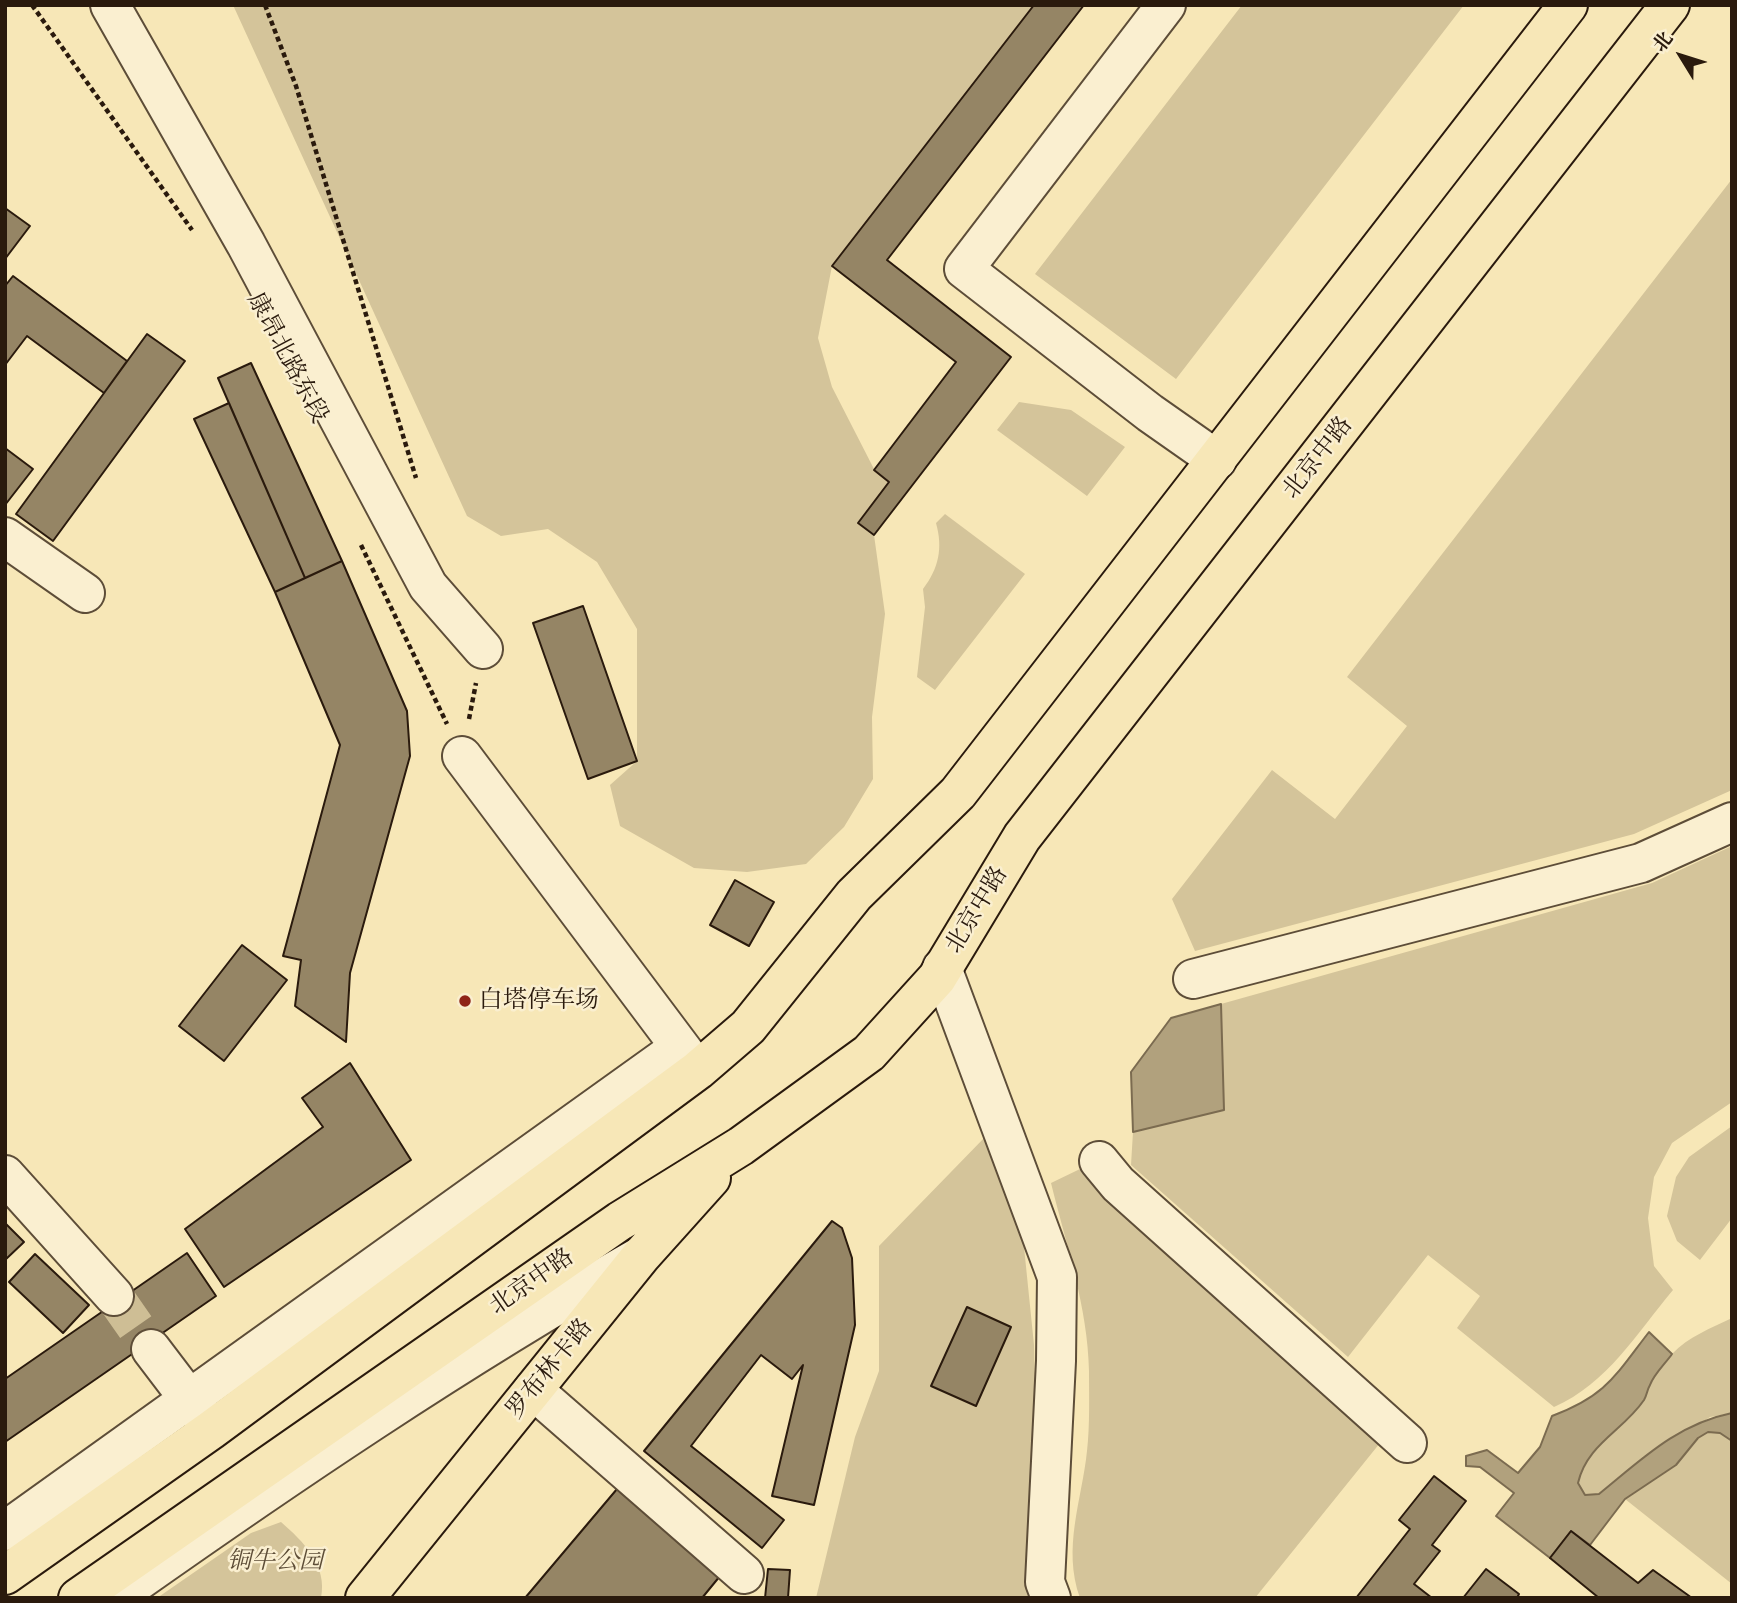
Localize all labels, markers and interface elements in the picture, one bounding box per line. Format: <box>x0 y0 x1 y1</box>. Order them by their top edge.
north arrow <box>1646 21 1716 91</box>
text: 北 <box>1651 29 1677 56</box>
street label: 康昂北路东段 <box>240 288 334 428</box>
street label: 北京中路 <box>1277 411 1359 505</box>
street label: 北京中路 <box>940 861 1014 959</box>
place label: 白塔停车场 <box>479 987 599 1015</box>
marker: 白塔停车场 <box>457 993 473 1009</box>
street label: 北京中路 <box>484 1243 580 1321</box>
street label: 罗布林卡路 <box>501 1313 599 1425</box>
park label: 铜牛公园 <box>227 1548 323 1576</box>

